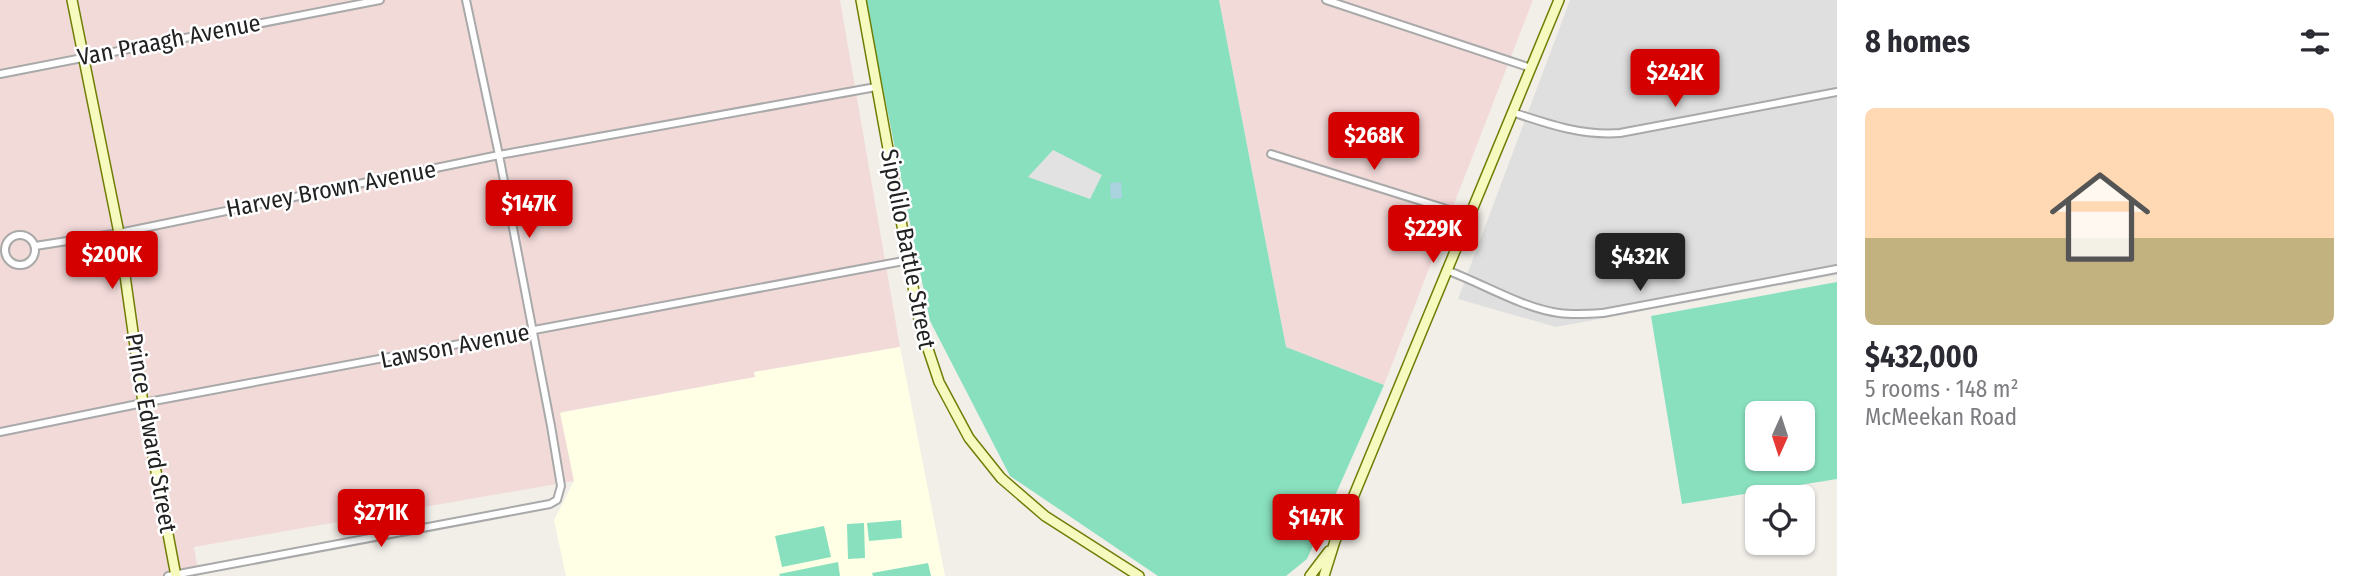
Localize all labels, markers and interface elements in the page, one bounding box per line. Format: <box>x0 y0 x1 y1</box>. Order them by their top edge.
street label: Van Praagh Avenue <box>75 9 263 71</box>
icon: filters <box>2296 23 2334 61</box>
text: 8 homes <box>1865 24 1970 60</box>
pin: $242K <box>1626 50 1724 109</box>
text: $242K <box>1647 58 1704 86</box>
pin: $268K <box>1325 113 1423 172</box>
text: $268K <box>1344 121 1404 149</box>
street label: Sipolilo Battle Street <box>875 147 941 352</box>
icon: home <box>2037 154 2163 280</box>
street label: Harvey Brown Avenue <box>224 155 438 223</box>
pin: $147K <box>480 180 578 240</box>
text: $147K <box>502 189 556 217</box>
pin: $229K <box>1384 205 1482 265</box>
text: $229K <box>1404 214 1462 242</box>
pin: $200K <box>63 232 161 291</box>
pin: $432K <box>1591 233 1689 293</box>
text: $200K <box>82 240 142 268</box>
text: $432K <box>1611 242 1669 270</box>
street label: Lawson Avenue <box>378 318 532 374</box>
street label: Prince Edward Street <box>120 331 182 535</box>
text: $432,000 <box>1865 339 1978 375</box>
text: 5 rooms · 148 m² <box>1865 375 2019 403</box>
north arrow <box>1745 401 1815 471</box>
map controls <box>1745 401 1815 555</box>
text: McMeekan Road <box>1865 403 2017 431</box>
button: locate <box>1745 485 1815 555</box>
pin: $271K <box>332 490 430 549</box>
pin: $147K <box>1267 494 1365 554</box>
text: $271K <box>354 498 408 526</box>
text: $147K <box>1289 503 1343 531</box>

